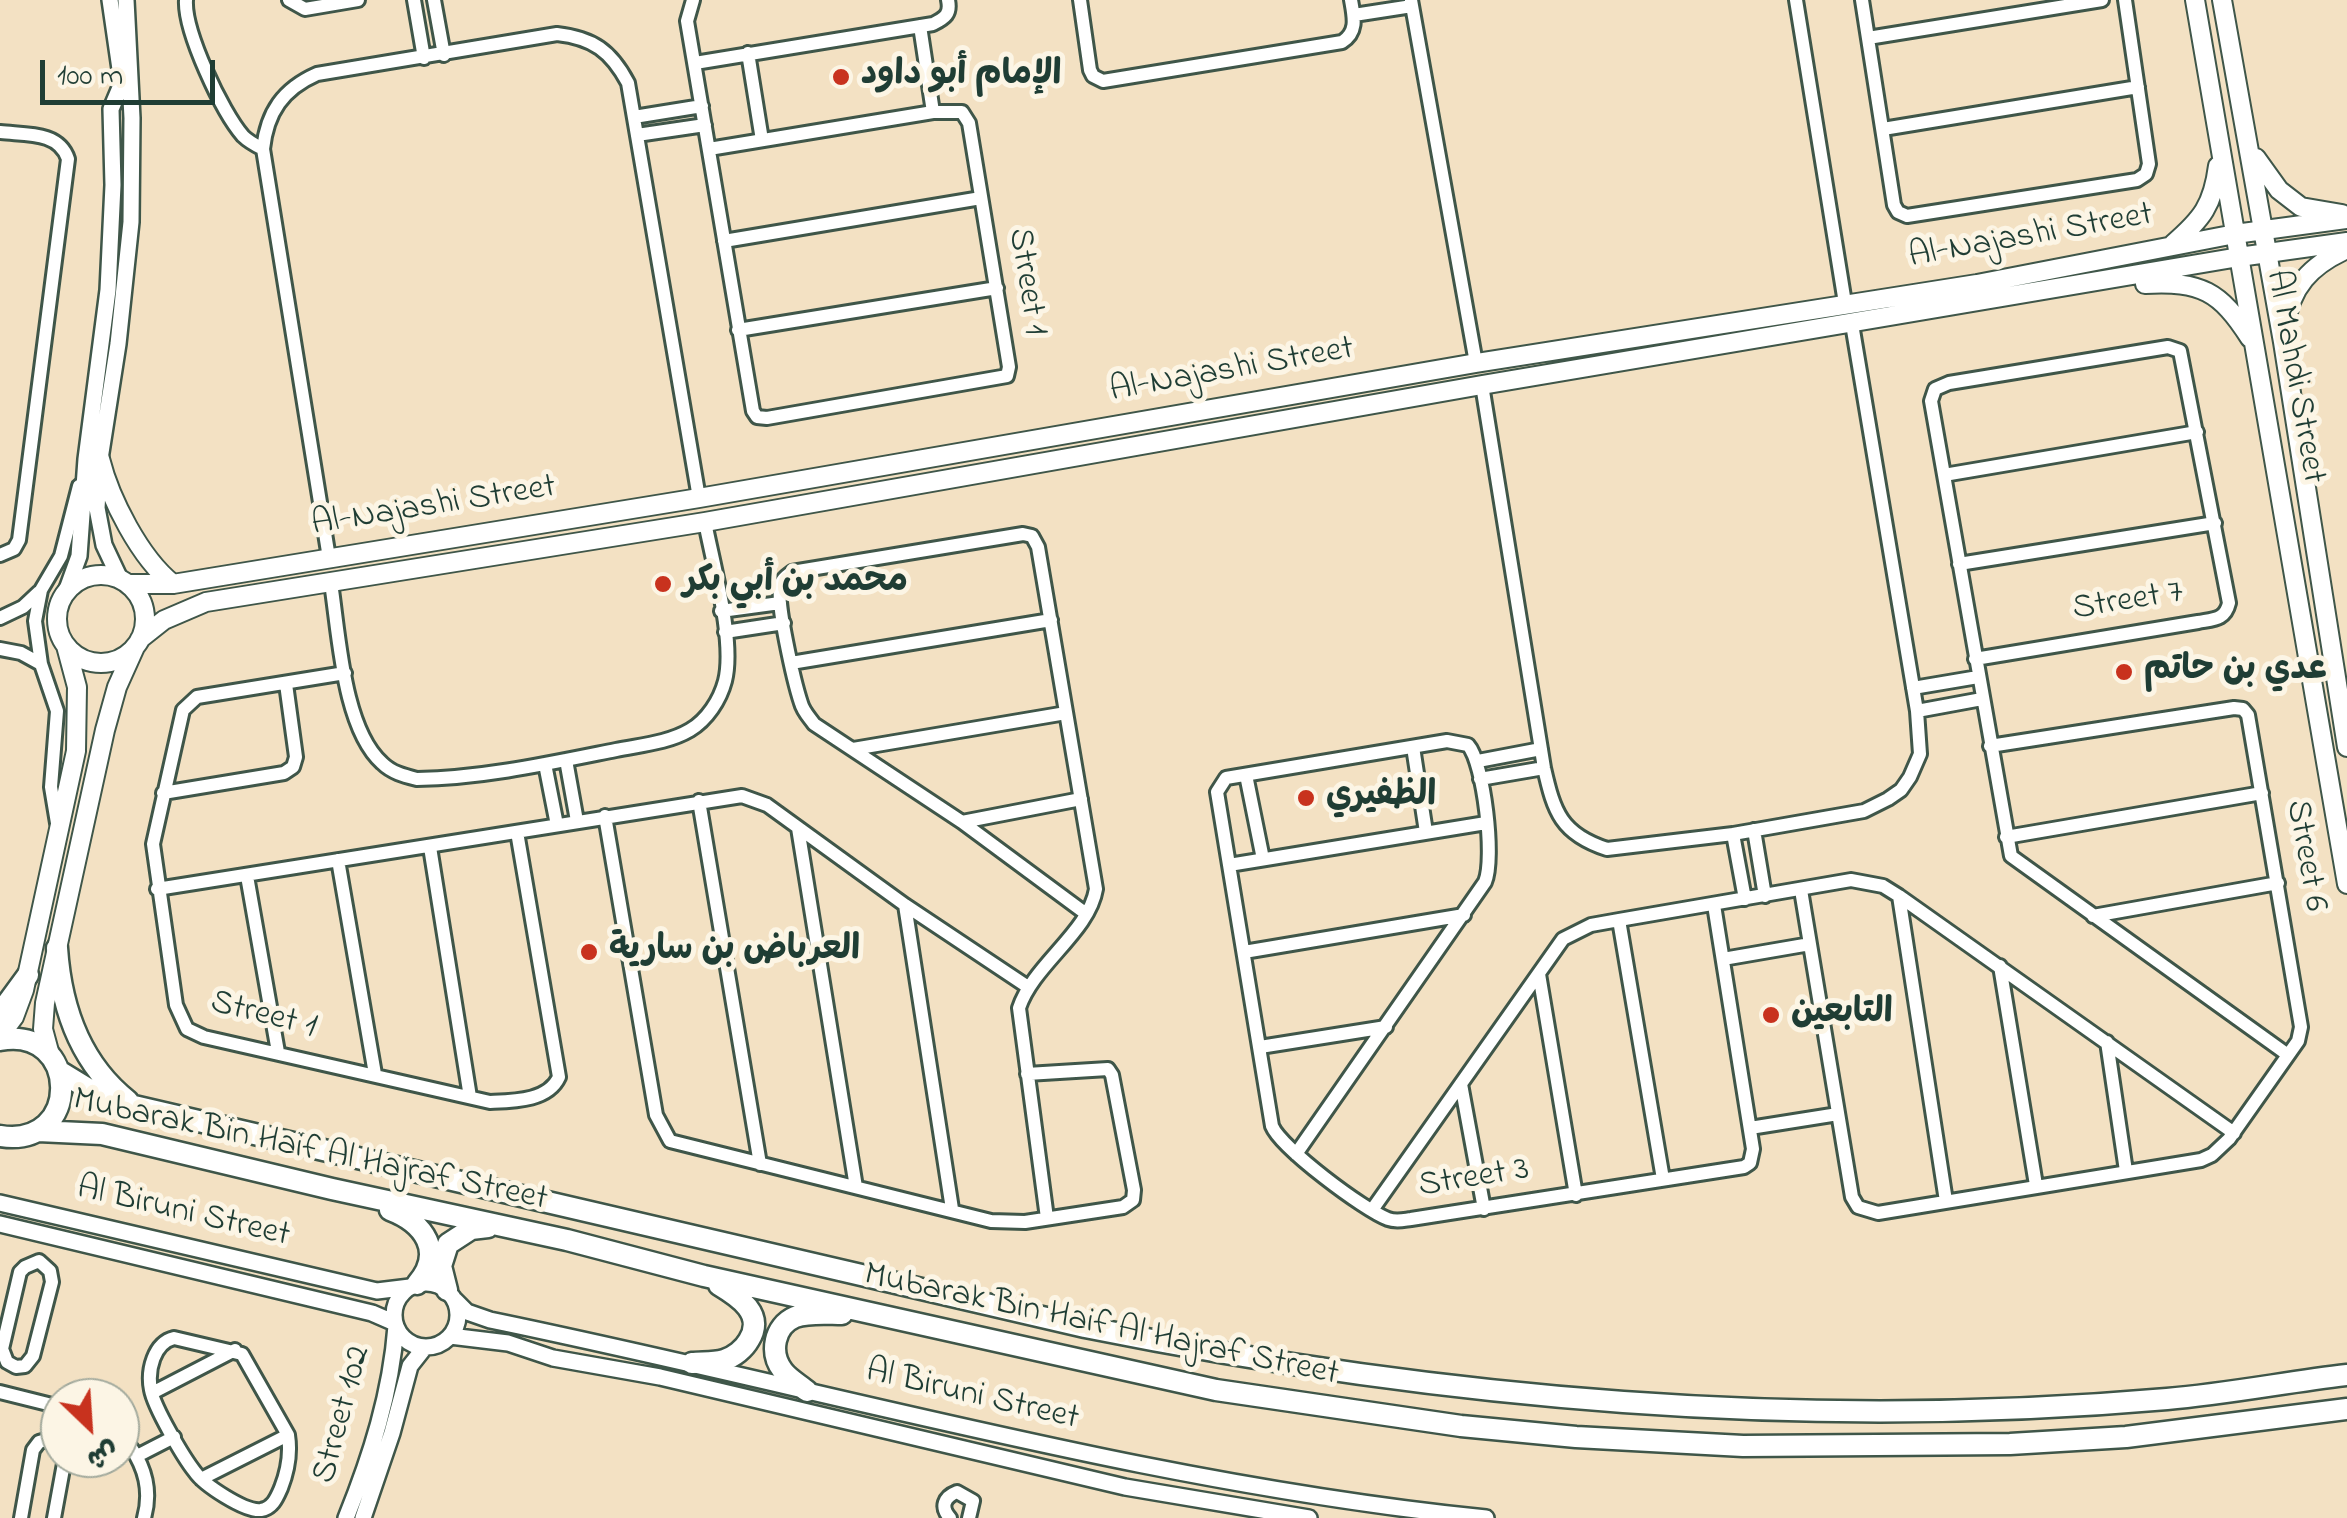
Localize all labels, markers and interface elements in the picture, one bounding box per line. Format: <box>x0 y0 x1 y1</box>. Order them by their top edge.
scale bar <box>45 40 220 102</box>
text: 100 m <box>57 55 123 99</box>
place label: الإمام أبو داود <box>861 56 1061 98</box>
marker: الإمام أبو داود <box>830 66 852 88</box>
street label: Al-Najashi Street <box>1906 196 2156 280</box>
street label: Street 1 <box>996 225 1054 339</box>
street label: Al Mahdi Street <box>2254 267 2332 487</box>
street label: Al-Najashi Street <box>1107 330 1357 414</box>
street label: Al-Najashi Street <box>309 468 559 548</box>
place label: محمد بن أبي بكر <box>683 563 908 605</box>
marker: محمد بن أبي بكر <box>652 573 674 595</box>
street label: Street 7 <box>2070 574 2186 632</box>
place label: عدي بن حاتم <box>2144 651 2327 693</box>
marker: عدي بن حاتم <box>2113 661 2135 683</box>
place label: الظفيري <box>1326 777 1436 819</box>
marker: الظفيري <box>1295 787 1317 809</box>
street label: Street 6 <box>2274 797 2334 915</box>
place label: العرباض بن سارية <box>609 931 860 973</box>
marker: العرباض بن سارية <box>578 941 600 963</box>
street label: Street 1 <box>205 984 321 1050</box>
place label: التابعين <box>1791 994 1893 1036</box>
marker: التابعين <box>1760 1004 1782 1026</box>
street label: Mubarak Bin Haif Al Hajraf Street <box>69 1081 551 1223</box>
street label: Street 3 <box>1416 1151 1532 1209</box>
street label: Al Biruni Street <box>72 1169 294 1259</box>
street label: Mubarak Bin Haif Al Hajraf Street <box>860 1256 1342 1398</box>
street label: Street 102 <box>306 1342 382 1488</box>
street label: Al Biruni Street <box>861 1352 1083 1442</box>
north arrow <box>40 1378 140 1478</box>
text: ش <box>79 1429 125 1479</box>

